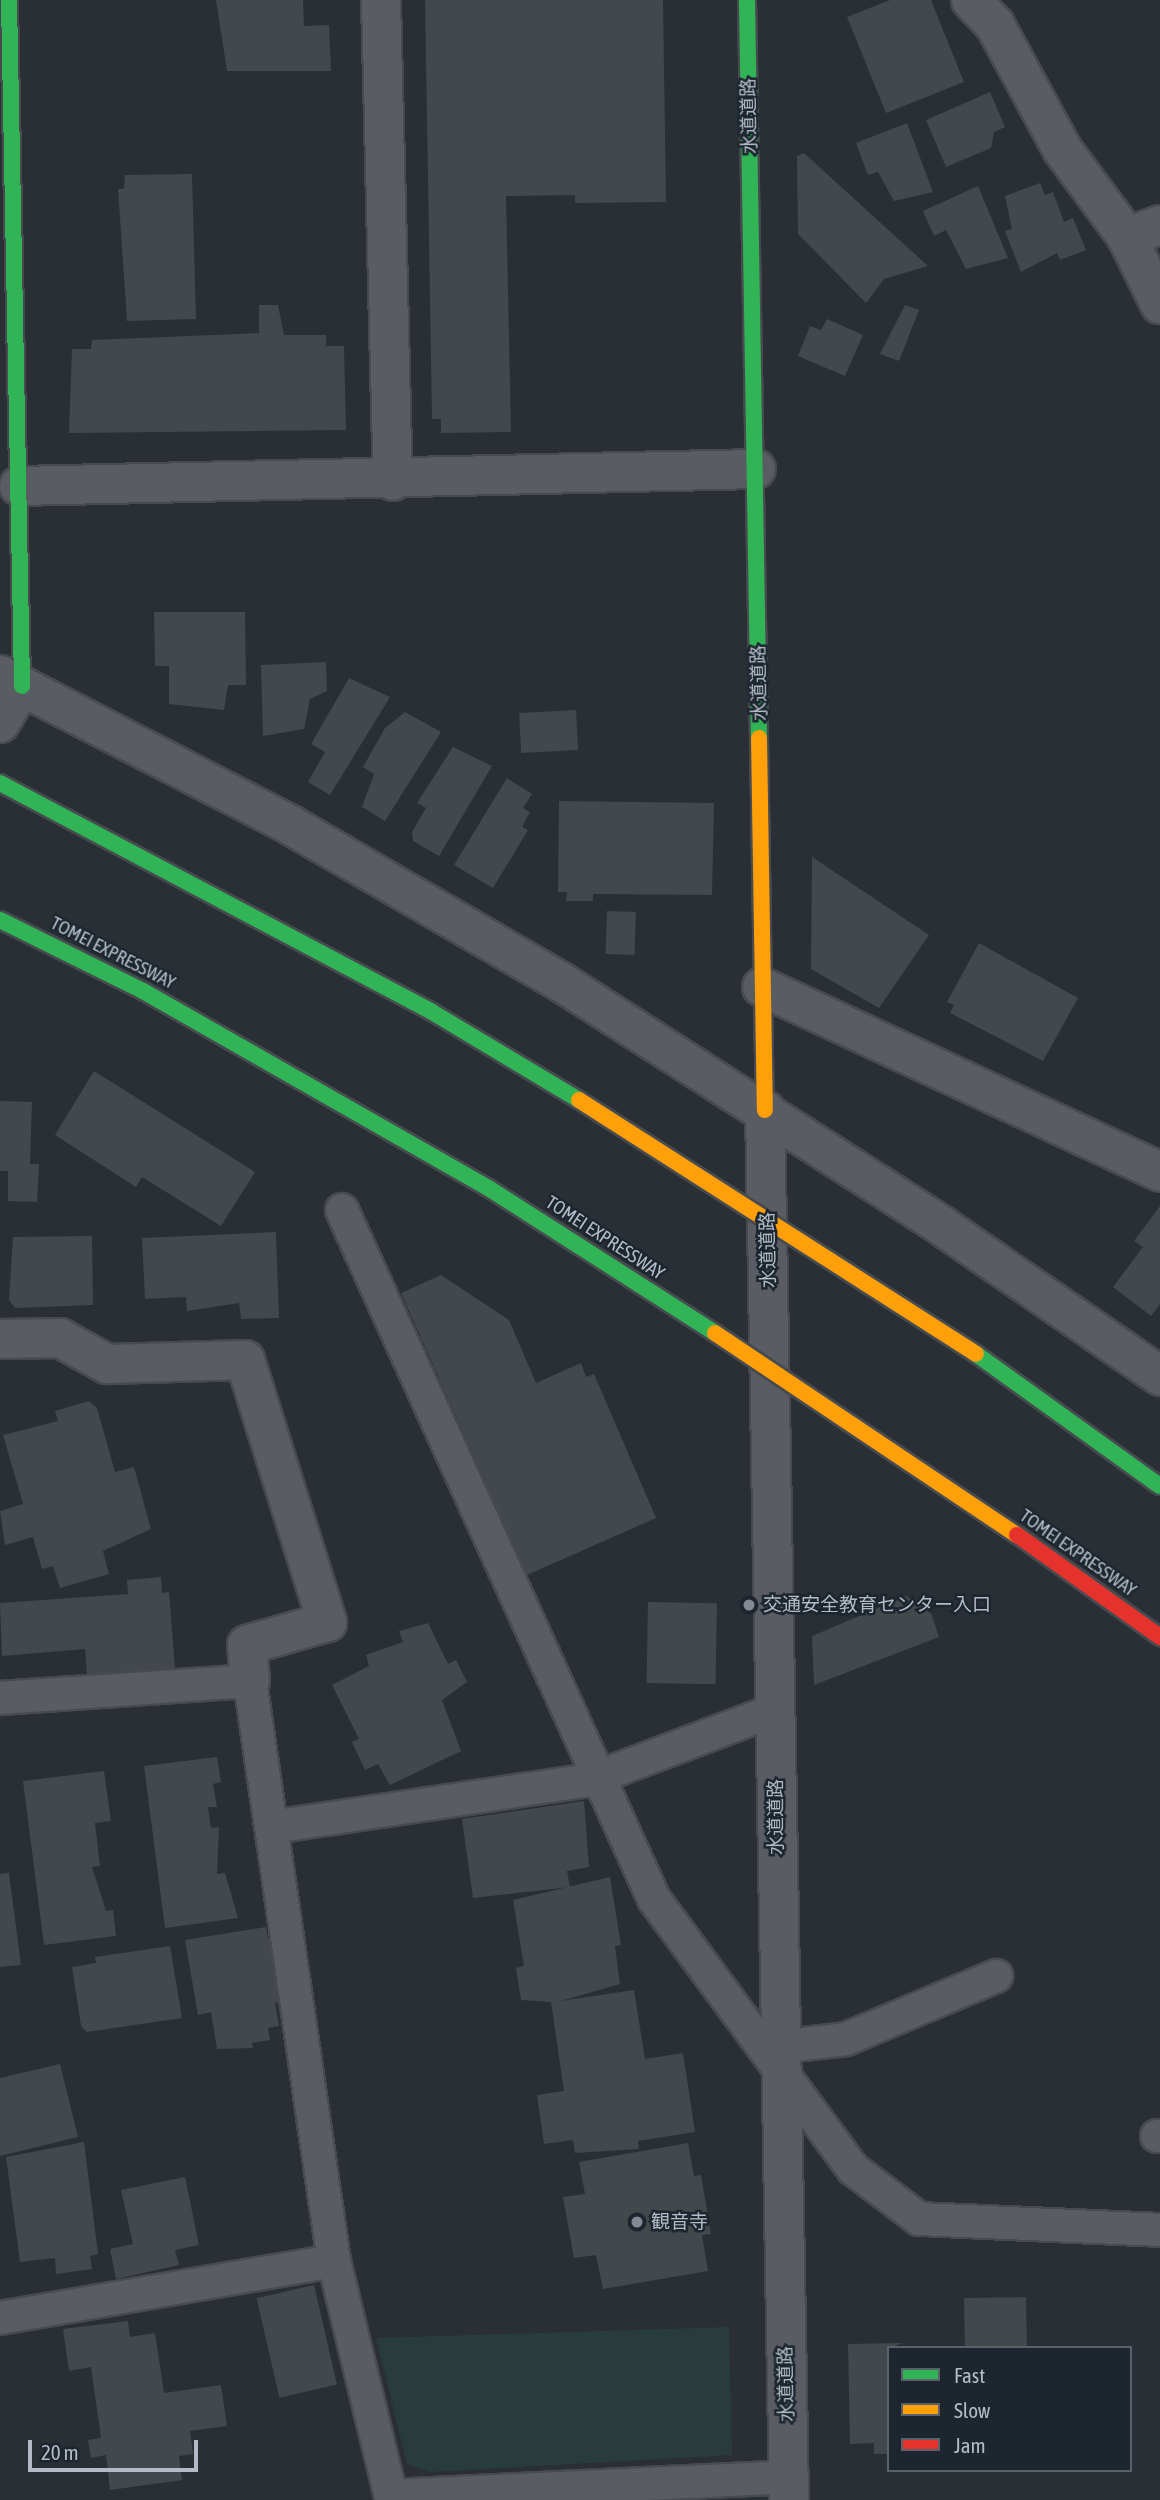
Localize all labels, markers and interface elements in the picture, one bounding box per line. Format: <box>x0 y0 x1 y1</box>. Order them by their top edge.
street label: 水道道路 <box>737 78 761 154</box>
street label: 水道道路 <box>747 645 771 721</box>
street label: TOMEI EXPRESSWAY <box>47 912 179 994</box>
street label: TOMEI EXPRESSWAY <box>541 1191 669 1285</box>
street label: 水道道路 <box>756 1212 780 1288</box>
street label: TOMEI EXPRESSWAY <box>1015 1504 1141 1602</box>
place label: 交通安全教育センター入口 <box>763 1594 991 1616</box>
marker: 交通安全教育センター入口 <box>741 1597 757 1613</box>
street label: 水道道路 <box>765 1779 787 1855</box>
place label: 観音寺 <box>651 2211 708 2233</box>
marker: 観音寺 <box>629 2214 645 2230</box>
street label: 水道道路 <box>774 2346 798 2422</box>
legend <box>887 2346 1132 2472</box>
text: Fast <box>954 2363 985 2387</box>
text: Slow <box>954 2398 990 2422</box>
scale bar <box>32 2426 201 2470</box>
text: Jam <box>954 2433 986 2457</box>
text: 20 m <box>41 2440 79 2464</box>

